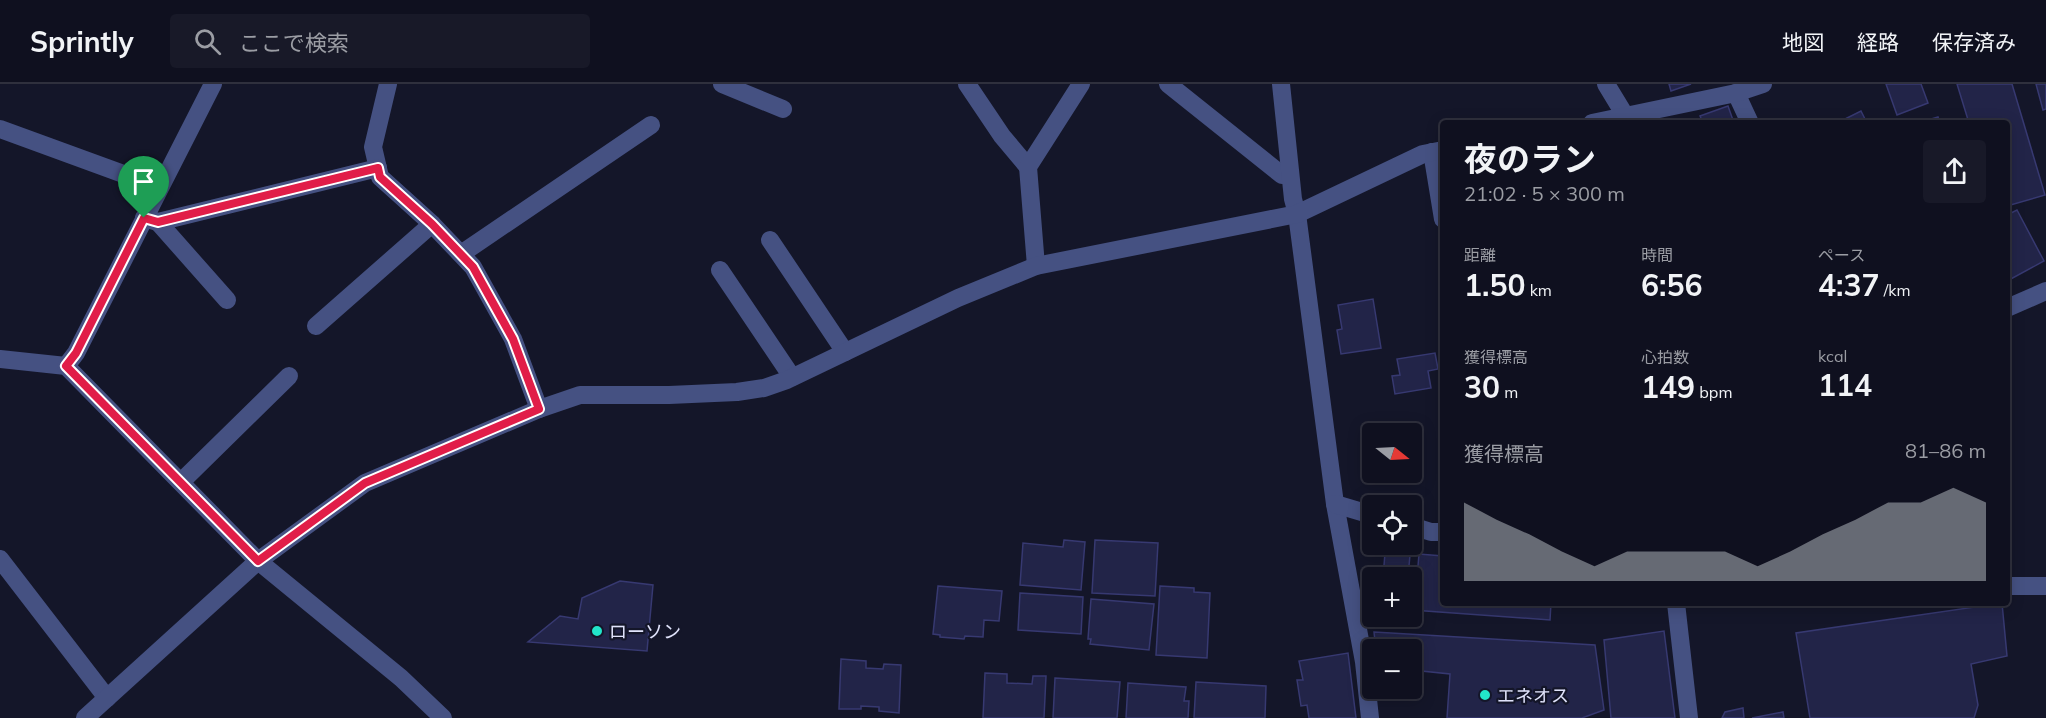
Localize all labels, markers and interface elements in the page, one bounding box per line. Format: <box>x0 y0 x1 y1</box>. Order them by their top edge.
search box <box>170 14 590 68</box>
text: Sprintly <box>30 24 134 59</box>
icon: search <box>191 25 224 58</box>
text: ここで検索 <box>239 29 349 57</box>
text: 地図 <box>1782 29 1824 55</box>
text: 経路 <box>1857 29 1899 55</box>
text: 保存済み <box>1932 29 2016 55</box>
text: 夜のラン <box>1464 138 1596 179</box>
button: share <box>1923 140 1986 203</box>
pin <box>118 156 169 218</box>
icon: arrive <box>127 165 160 198</box>
text: 21:02 · 5 × 300 m <box>1464 181 1625 206</box>
text: 距離 <box>1464 245 1496 265</box>
text: 時間 <box>1641 245 1673 265</box>
text: ペース <box>1818 245 1865 265</box>
text: 1.50 <box>1464 266 1525 304</box>
text: 6:56 <box>1641 266 1702 304</box>
text: 4:37 <box>1818 266 1879 304</box>
text: km <box>1525 280 1552 300</box>
text: /km <box>1879 280 1910 300</box>
text: kcal <box>1818 346 1847 366</box>
text: 獲得標高 <box>1464 347 1528 367</box>
text: 心拍数 <box>1641 347 1689 367</box>
text: 114 <box>1818 366 1872 404</box>
text: 30 <box>1464 368 1500 406</box>
text: 149 <box>1641 368 1695 406</box>
text: m <box>1500 382 1518 402</box>
text: bpm <box>1695 382 1732 402</box>
north arrow <box>1362 423 1422 483</box>
map controls <box>1362 423 1422 699</box>
text: 81–86 m <box>1905 438 1986 463</box>
text: 獲得標高 <box>1464 441 1544 466</box>
button: locate <box>1362 495 1422 555</box>
button: + <box>1362 567 1422 627</box>
place label: ローソン <box>609 620 681 643</box>
marker: ローソン <box>590 624 604 638</box>
button: − <box>1362 639 1422 699</box>
place label: エネオス <box>1497 684 1569 707</box>
marker: エネオス <box>1478 688 1492 702</box>

